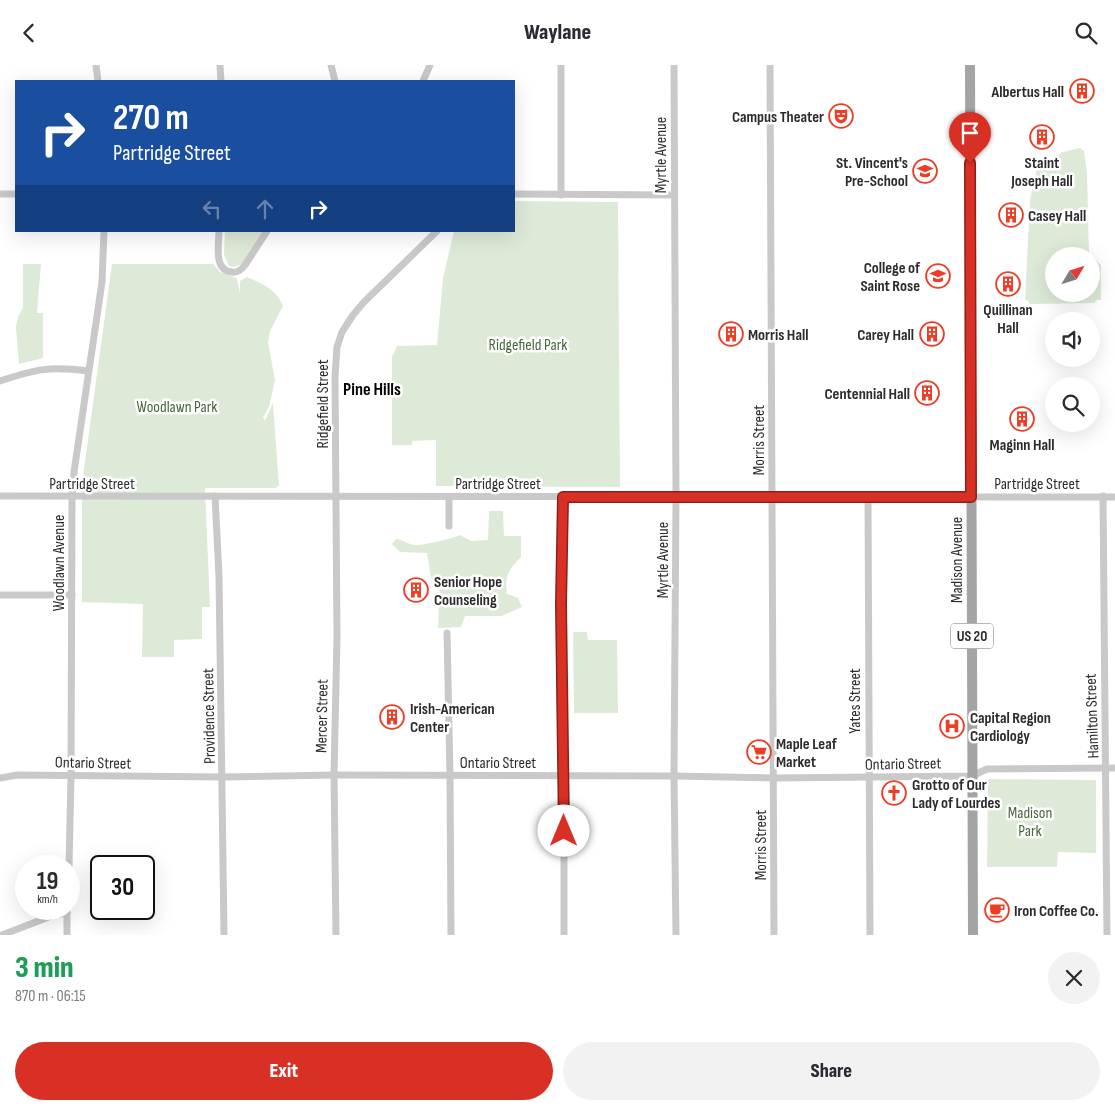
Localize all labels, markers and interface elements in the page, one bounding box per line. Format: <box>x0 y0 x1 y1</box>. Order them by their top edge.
icon: back <box>15 19 43 47</box>
text: Waylane <box>524 19 591 46</box>
icon: search <box>1072 19 1100 47</box>
building icon: Albertus Hall <box>1069 78 1095 104</box>
place label: Albertus Hall <box>991 83 1064 102</box>
text: 270 m <box>113 97 189 140</box>
icon: right <box>30 100 95 165</box>
theatre icon: Campus Theater <box>828 103 854 129</box>
place label: Campus Theater <box>732 108 824 127</box>
pin <box>949 112 991 163</box>
street label: Myrtle Avenue <box>652 117 671 193</box>
icon: arrive <box>956 119 984 147</box>
building icon: Staint Joseph Hall <box>1029 124 1055 150</box>
text: Partridge Street <box>113 140 231 167</box>
place label: St. Vincent's Pre-School <box>836 154 908 191</box>
place label: Staint Joseph Hall <box>1010 154 1073 191</box>
school or university icon: St. Vincent's Pre-School <box>912 158 938 184</box>
icon: left <box>198 195 226 223</box>
icon: ahead <box>251 195 279 223</box>
icon: right <box>304 195 332 223</box>
building icon: Casey Hall <box>998 202 1024 228</box>
place label: Casey Hall <box>1028 207 1086 226</box>
north arrow <box>1045 247 1100 303</box>
map controls <box>1045 247 1100 432</box>
place label: College of Saint Rose <box>860 259 921 296</box>
school or university icon: College of Saint Rose <box>925 263 951 289</box>
building icon: Quillinan Hall <box>995 271 1021 297</box>
place label: Quillinan Hall <box>983 301 1033 338</box>
button: sound <box>1045 312 1100 367</box>
building icon: Morris Hall <box>718 321 744 347</box>
building icon: Carey Hall <box>919 321 945 347</box>
place label: Morris Hall <box>748 326 808 345</box>
place label: Carey Hall <box>857 326 914 345</box>
park label: Ridgefield Park <box>489 336 567 355</box>
street label: Ridgefield Street <box>314 359 333 449</box>
button: search <box>1045 377 1100 432</box>
district label: Pine Hills <box>343 379 401 400</box>
building icon: Centennial Hall <box>914 380 940 406</box>
place label: Centennial Hall <box>824 385 910 404</box>
park label: Woodlawn Park <box>137 398 217 417</box>
street label: Morris Street <box>750 405 769 475</box>
building icon: Maginn Hall <box>1009 406 1035 432</box>
place label: Maginn Hall <box>990 436 1054 455</box>
street label: Partridge Street <box>49 475 135 494</box>
street label: Partridge Street <box>455 475 541 494</box>
street label: Partridge Street <box>994 475 1080 494</box>
street label: Woodlawn Avenue <box>50 515 69 611</box>
street label: Madison Avenue <box>948 517 967 603</box>
street label: Myrtle Avenue <box>654 522 673 598</box>
place label: Senior Hope Counseling <box>434 573 502 610</box>
building icon: Senior Hope Counseling <box>403 577 429 603</box>
road number: US 20 <box>951 623 993 649</box>
street label: Providence Street <box>199 668 220 764</box>
street label: Yates Street <box>846 668 865 734</box>
street label: Hamilton Street <box>1082 673 1103 759</box>
street label: Mercer Street <box>312 679 333 753</box>
place label: Irish-American Center <box>410 700 495 737</box>
building icon: Irish-American Center <box>379 704 405 730</box>
place label: Capital Region Cardiology <box>970 709 1051 746</box>
hospital icon: Capital Region Cardiology <box>939 713 965 739</box>
place label: Maple Leaf Market <box>776 735 838 772</box>
supermarket icon: Maple Leaf Market <box>746 739 772 765</box>
street label: Ontario Street <box>55 753 131 774</box>
street label: Ontario Street <box>460 754 536 773</box>
street label: Ontario Street <box>865 754 941 775</box>
place label: Grotto of Our Lady of Lourdes <box>912 776 1000 813</box>
church icon: Grotto of Our Lady of Lourdes <box>881 780 907 806</box>
position arrow <box>537 804 589 856</box>
park label: Madison Park <box>1008 804 1052 841</box>
street label: Morris Street <box>752 810 771 880</box>
speed limit sign: 30 <box>90 855 155 920</box>
text: 19 <box>37 866 58 897</box>
text: km/h <box>37 892 58 907</box>
cafe icon: Iron Coffee Co. <box>984 897 1010 923</box>
place label: Iron Coffee Co. <box>1014 902 1099 921</box>
text: 3 min <box>15 950 74 986</box>
button: close <box>1048 952 1100 1004</box>
text: 870 m · 06:15 <box>15 987 86 1006</box>
button: Exit <box>15 1042 553 1100</box>
button: Share <box>563 1042 1100 1100</box>

